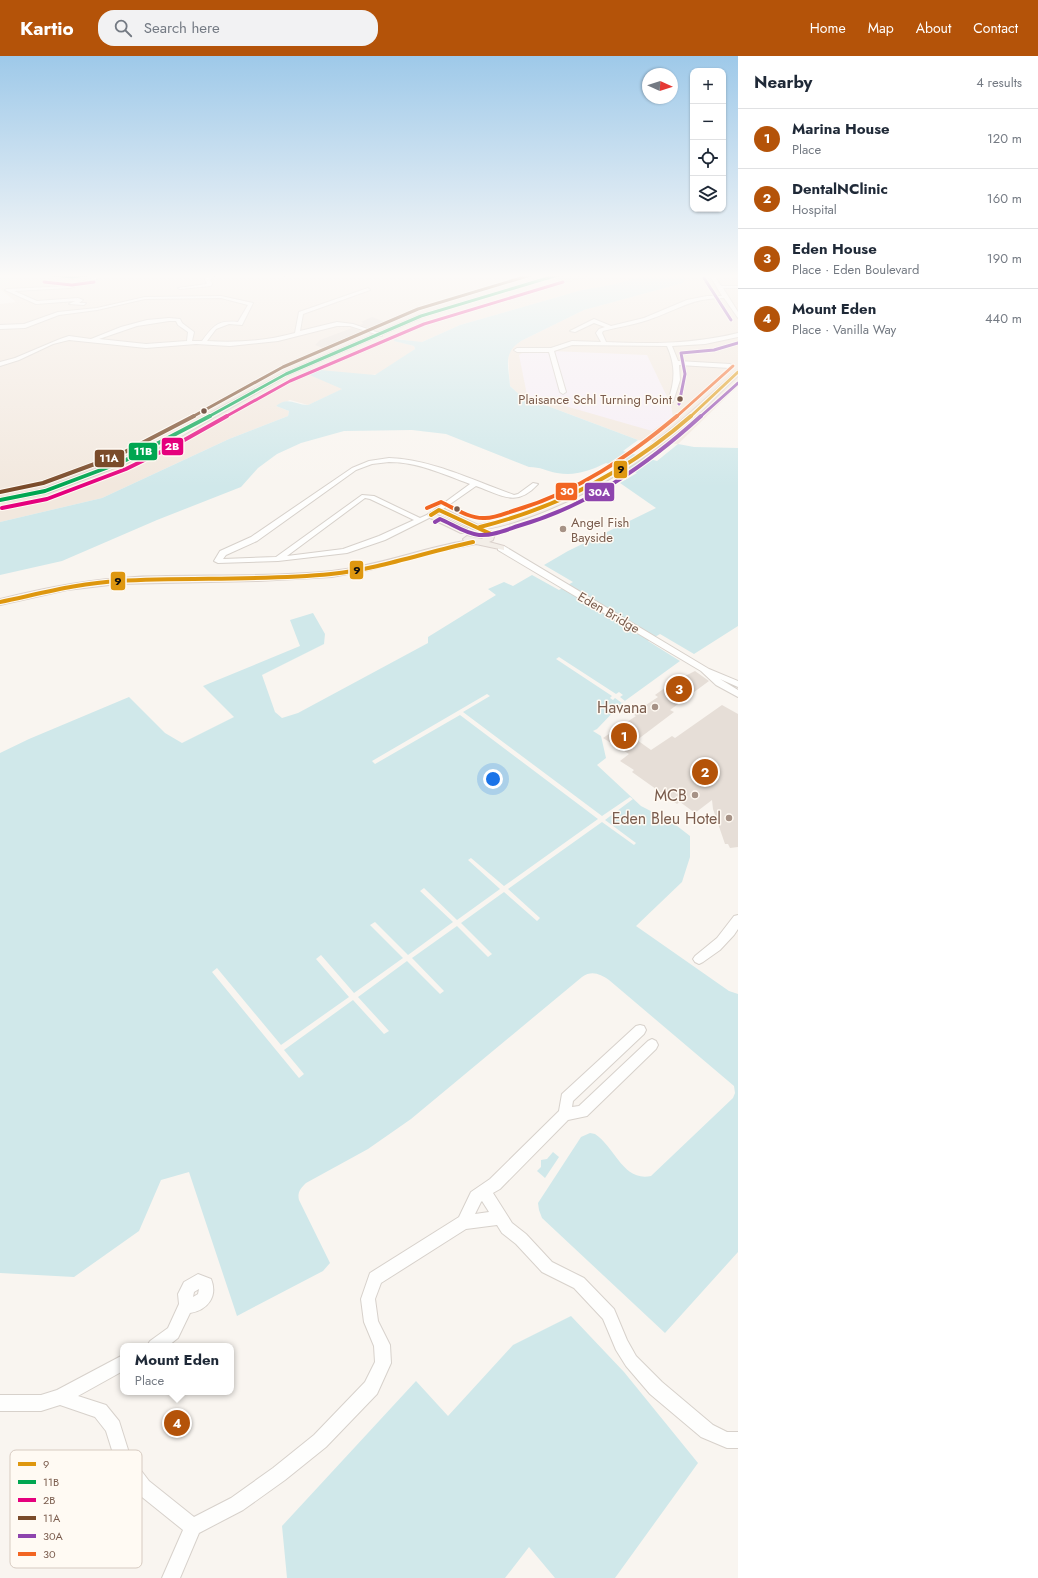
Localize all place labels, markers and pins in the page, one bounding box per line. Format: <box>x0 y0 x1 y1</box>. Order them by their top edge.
place label: Plaisance Schl Turning Point <box>518 390 673 409</box>
marker: Plaisance Schl Turning Point <box>675 394 685 404</box>
unlabelled marker <box>199 406 209 416</box>
unlabelled marker <box>452 504 462 514</box>
place label: Angel Fish Bayside <box>571 513 629 547</box>
marker: Angel Fish Bayside <box>558 524 568 534</box>
pin: 3 <box>666 674 692 704</box>
place label: Havana <box>597 696 647 719</box>
marker: Havana <box>650 702 660 712</box>
pin: 1 <box>611 721 637 751</box>
pin: 2 <box>692 757 718 787</box>
place label: MCB <box>654 784 687 807</box>
marker: MCB <box>690 790 700 800</box>
place label: Eden Bleu Hotel <box>612 807 721 830</box>
marker: Eden Bleu Hotel <box>724 813 734 823</box>
pin: 4 <box>164 1408 190 1438</box>

